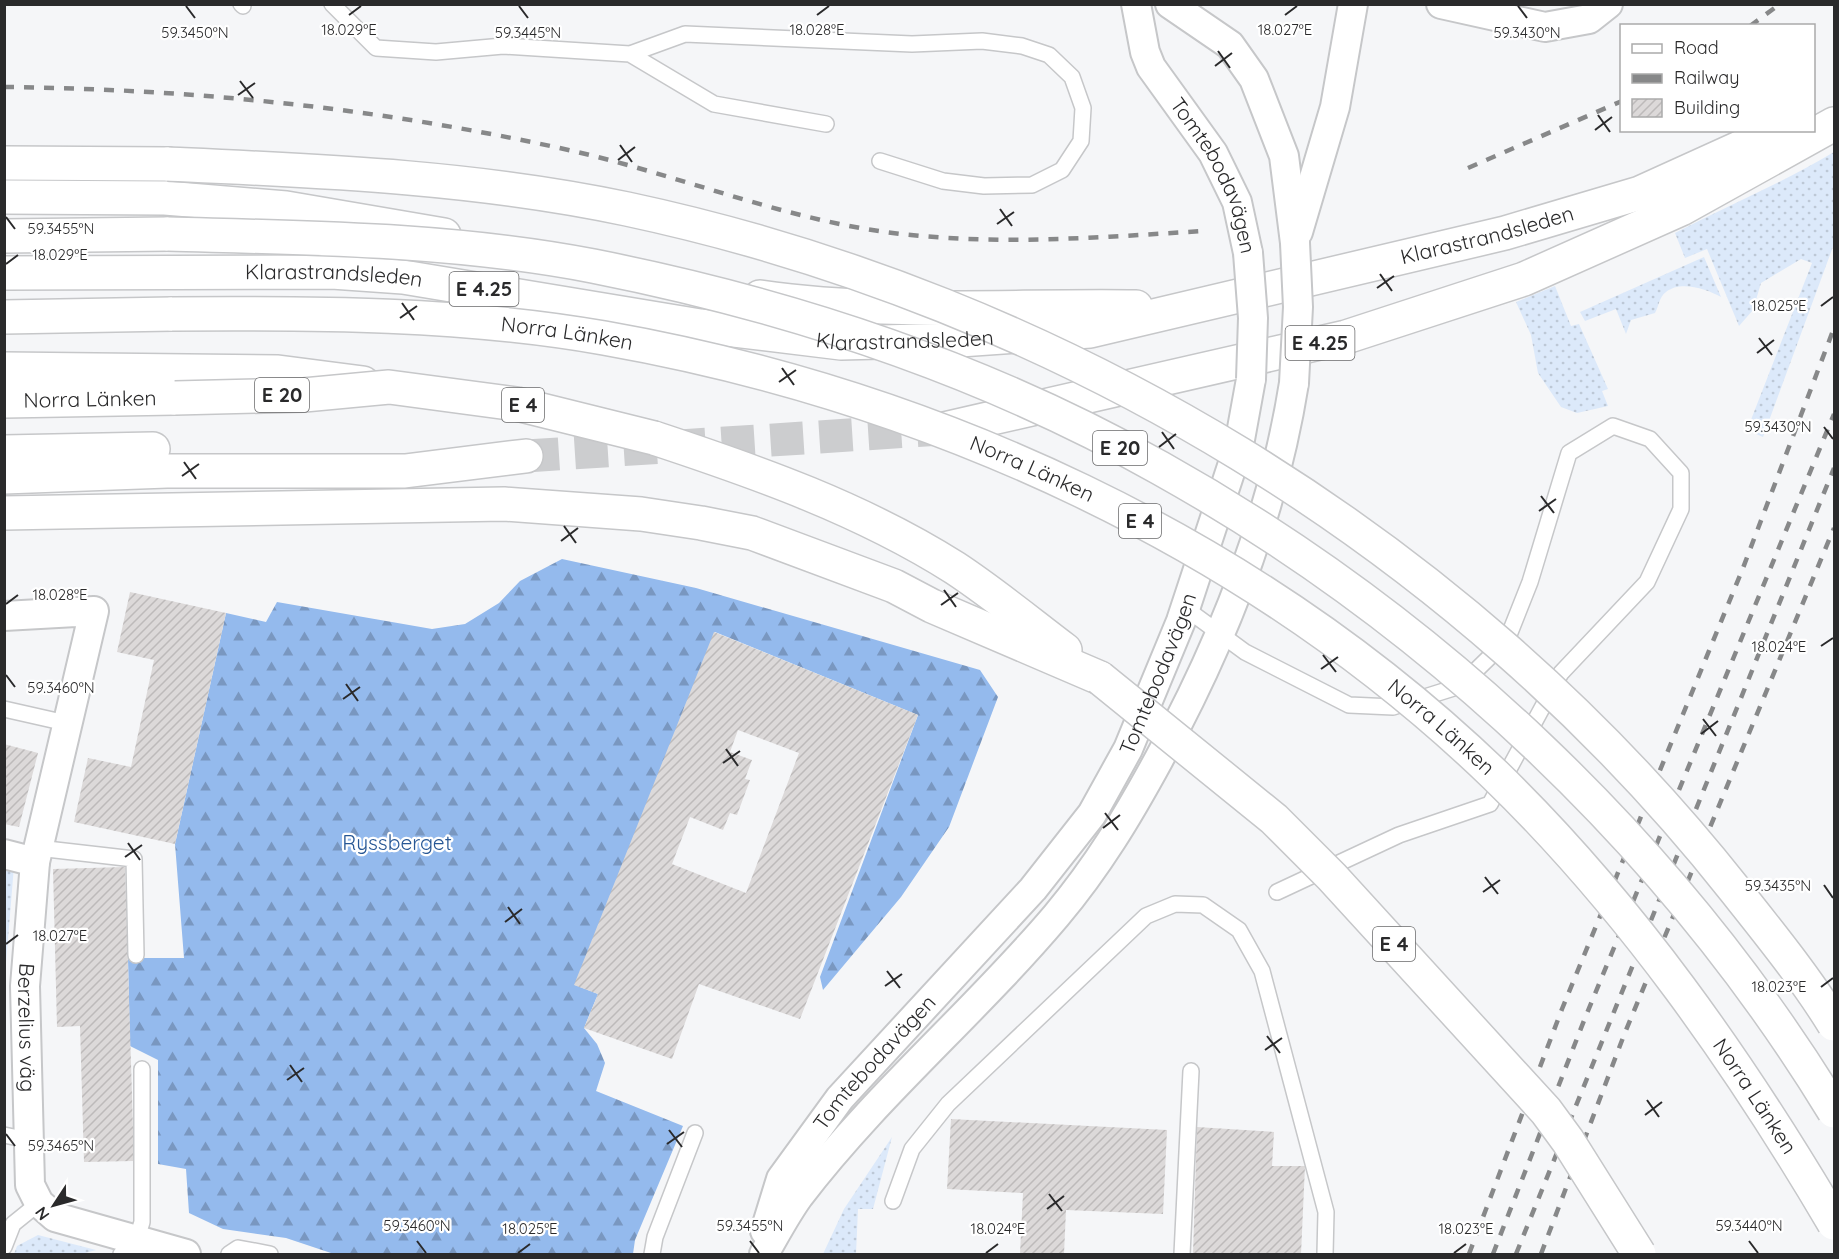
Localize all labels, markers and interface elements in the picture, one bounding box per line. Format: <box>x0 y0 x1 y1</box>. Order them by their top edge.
text: 18.029°E <box>321 20 377 39</box>
text: 18.028°E <box>789 20 845 39</box>
text: 18.027°E <box>1258 20 1312 39</box>
text: 59.3450°N <box>161 23 229 42</box>
text: 59.3445°N <box>495 23 561 42</box>
text: 59.3430°N <box>1493 23 1561 42</box>
legend <box>1620 24 1815 132</box>
text: Road <box>1674 36 1719 59</box>
text: Railway <box>1674 66 1740 89</box>
street label: Tomtebodavägen <box>1165 92 1262 256</box>
text: Building <box>1674 96 1740 119</box>
street label: Klarastrandsleden <box>1398 199 1576 269</box>
text: 59.3455°N <box>28 219 94 238</box>
text: 18.029°E <box>32 245 88 264</box>
street label: Klarastrandsleden <box>245 258 425 292</box>
road number: E 4.25 <box>450 272 518 306</box>
text: 18.025°E <box>1751 296 1807 315</box>
street label: Norra Länken <box>500 310 635 355</box>
street label: Klarastrandsleden <box>815 324 994 355</box>
road number: E 4.25 <box>1286 326 1354 360</box>
road number: E 20 <box>255 378 309 412</box>
street label: Norra Länken <box>23 384 157 413</box>
road number: E 4 <box>502 388 544 422</box>
text: 59.3430°N <box>1744 417 1812 436</box>
street label: Norra Länken <box>966 429 1099 507</box>
road number: E 20 <box>1093 431 1147 465</box>
road number: E 4 <box>1119 504 1161 538</box>
text: 18.028°E <box>32 585 88 604</box>
street label: Tomtebodavägen <box>1113 589 1201 758</box>
text: 18.024°E <box>1752 637 1806 656</box>
street label: Norra Länken <box>1383 673 1501 780</box>
text: 59.3460°N <box>27 678 95 697</box>
park label: Ryssberget <box>342 829 452 855</box>
text: 59.3435°N <box>1745 876 1811 895</box>
text: 18.027°E <box>33 926 87 945</box>
road number: E 4 <box>1373 927 1415 961</box>
street label: Berzelius väg <box>13 962 42 1092</box>
text: 18.023°E <box>1752 977 1806 996</box>
street label: Tomtebodavägen <box>807 989 941 1135</box>
street label: Norra Länken <box>1708 1033 1803 1159</box>
text: 59.3465°N <box>28 1136 94 1155</box>
north arrow <box>24 1175 84 1235</box>
text: N <box>30 1203 53 1224</box>
text: 59.3460°N <box>383 1216 451 1235</box>
text: 59.3455°N <box>717 1216 783 1235</box>
text: 59.3440°N <box>1715 1216 1783 1235</box>
text: 18.025°E <box>502 1219 558 1238</box>
text: 18.024°E <box>971 1219 1025 1238</box>
text: 18.023°E <box>1439 1219 1493 1238</box>

